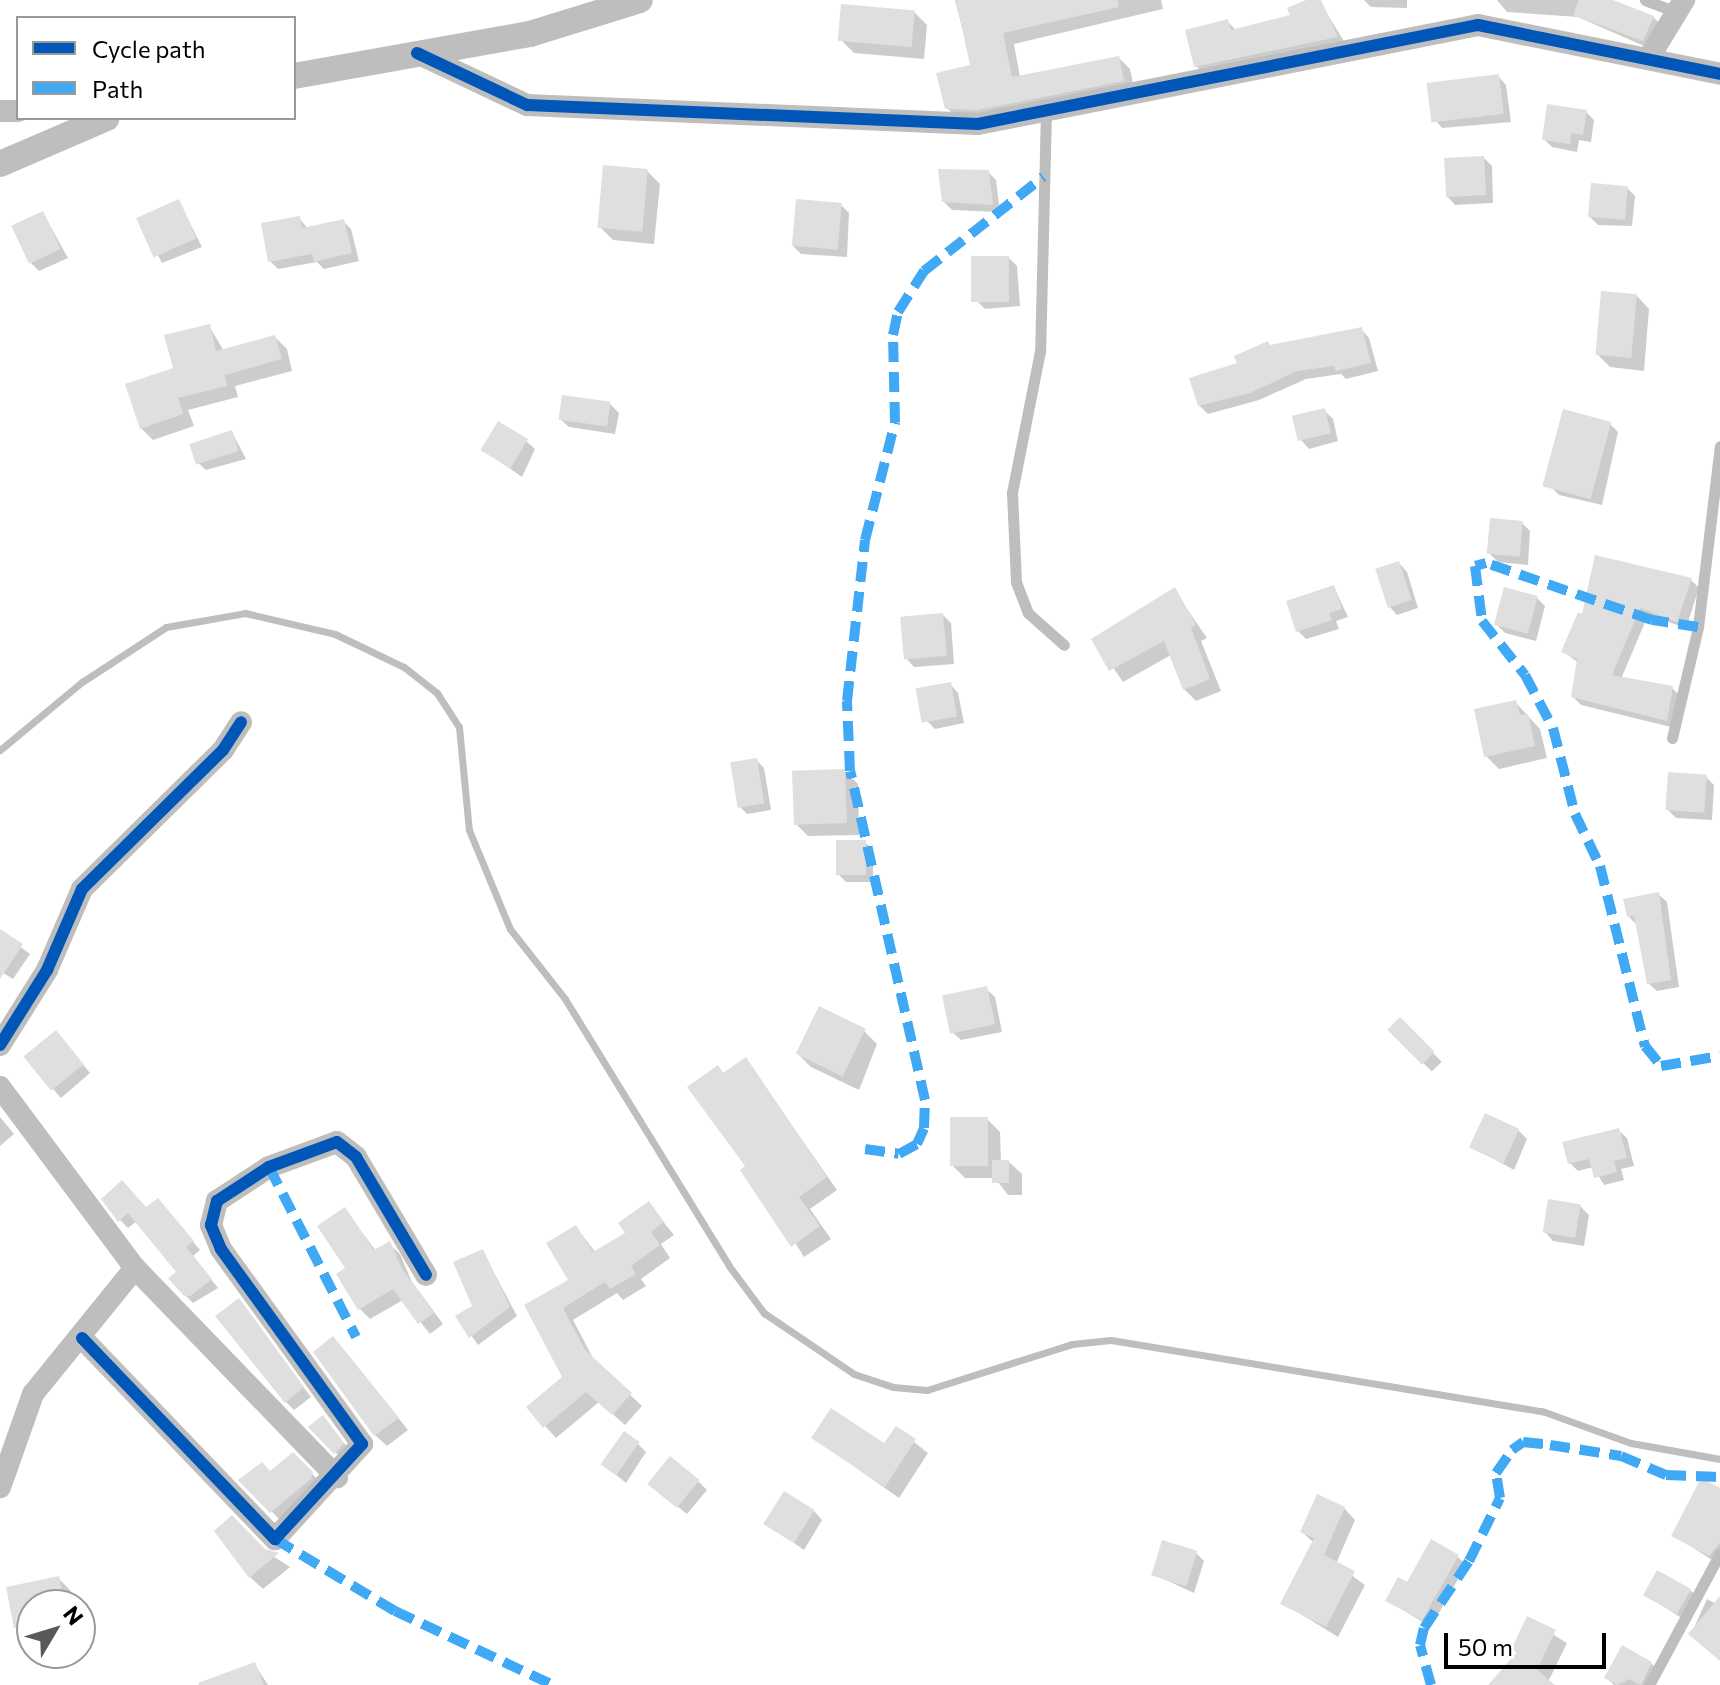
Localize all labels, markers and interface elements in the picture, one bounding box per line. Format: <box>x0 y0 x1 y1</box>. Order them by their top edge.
legend <box>16 16 296 120</box>
text: Cycle path <box>92 34 206 63</box>
text: Path <box>92 74 143 103</box>
north arrow <box>16 1589 96 1669</box>
text: N <box>58 1600 89 1630</box>
scale bar <box>1448 1617 1610 1667</box>
text: 50 m <box>1458 1632 1513 1661</box>

